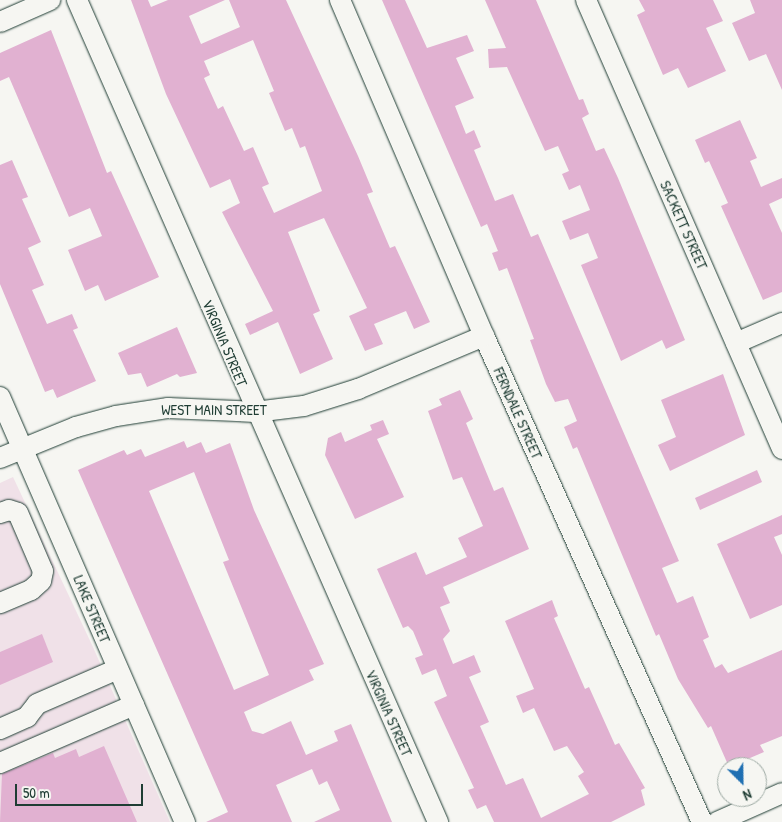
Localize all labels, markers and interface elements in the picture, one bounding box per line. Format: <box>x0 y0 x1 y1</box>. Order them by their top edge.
street label: SACKETT STREET <box>656 178 712 272</box>
street label: VIRGINIA STREET <box>199 297 251 389</box>
street label: FERNDALE STREET <box>490 365 546 461</box>
street label: WEST MAIN STREET <box>161 401 267 419</box>
street label: LAKE STREET <box>70 572 114 646</box>
street label: VIRGINIA STREET <box>362 667 416 759</box>
north arrow <box>717 757 767 807</box>
scale bar <box>18 774 145 806</box>
text: 50 m <box>23 782 50 803</box>
text: N <box>741 785 755 806</box>

